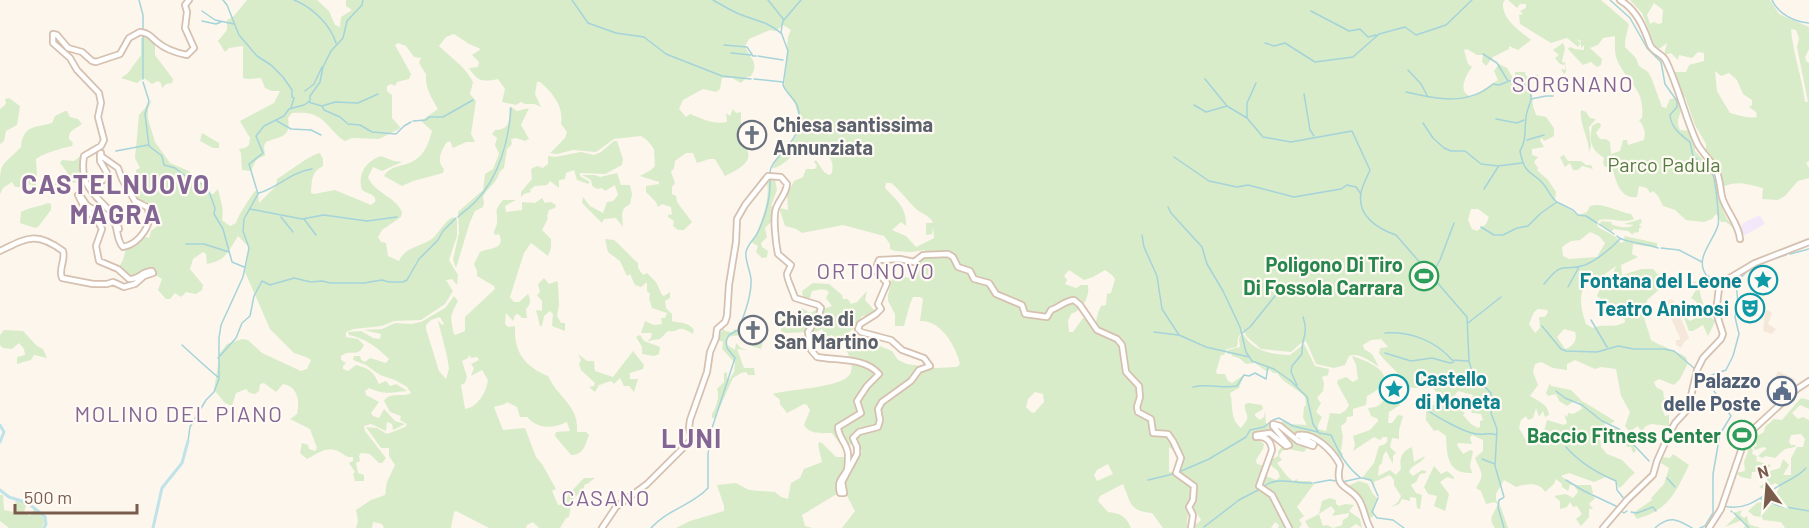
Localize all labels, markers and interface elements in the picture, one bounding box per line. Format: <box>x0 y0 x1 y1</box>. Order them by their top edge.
district label: SORGNANO <box>1512 70 1634 96</box>
place label: Chiesa santissima Annunziata <box>773 112 933 159</box>
church icon: Chiesa santissima Annunziata <box>736 119 768 151</box>
park label: Parco Padula <box>1608 152 1720 176</box>
district label: CASTELNUOVO MAGRA <box>21 168 211 229</box>
place label: Poligono Di Tiro Di Fossola Carrara <box>1243 252 1403 299</box>
district label: ORTONOVO <box>817 257 935 283</box>
sports icon: Poligono Di Tiro Di Fossola Carrara <box>1408 260 1440 292</box>
place icon: Fontana del Leone <box>1747 264 1779 296</box>
place label: Fontana del Leone <box>1580 268 1742 292</box>
theatre icon: Teatro Animosi <box>1734 292 1766 324</box>
place label: Teatro Animosi <box>1595 296 1729 320</box>
place label: Chiesa di San Martino <box>774 306 879 353</box>
church icon: Chiesa di San Martino <box>737 314 769 346</box>
place label: Castello di Moneta <box>1415 366 1501 413</box>
place label: Palazzo delle Poste <box>1663 368 1761 415</box>
place icon: Castello di Moneta <box>1378 373 1410 405</box>
public building icon: Palazzo delle Poste <box>1766 375 1798 407</box>
district label: MOLINO DEL PIANO <box>75 400 284 426</box>
sports icon: Baccio Fitness Center <box>1726 419 1758 451</box>
district label: LUNI <box>661 422 723 453</box>
place label: Baccio Fitness Center <box>1527 423 1721 447</box>
north arrow <box>1737 456 1797 516</box>
text: N <box>1755 461 1770 482</box>
scale bar <box>15 477 136 515</box>
district label: CASANO <box>561 484 651 510</box>
text: 500 m <box>24 486 72 508</box>

